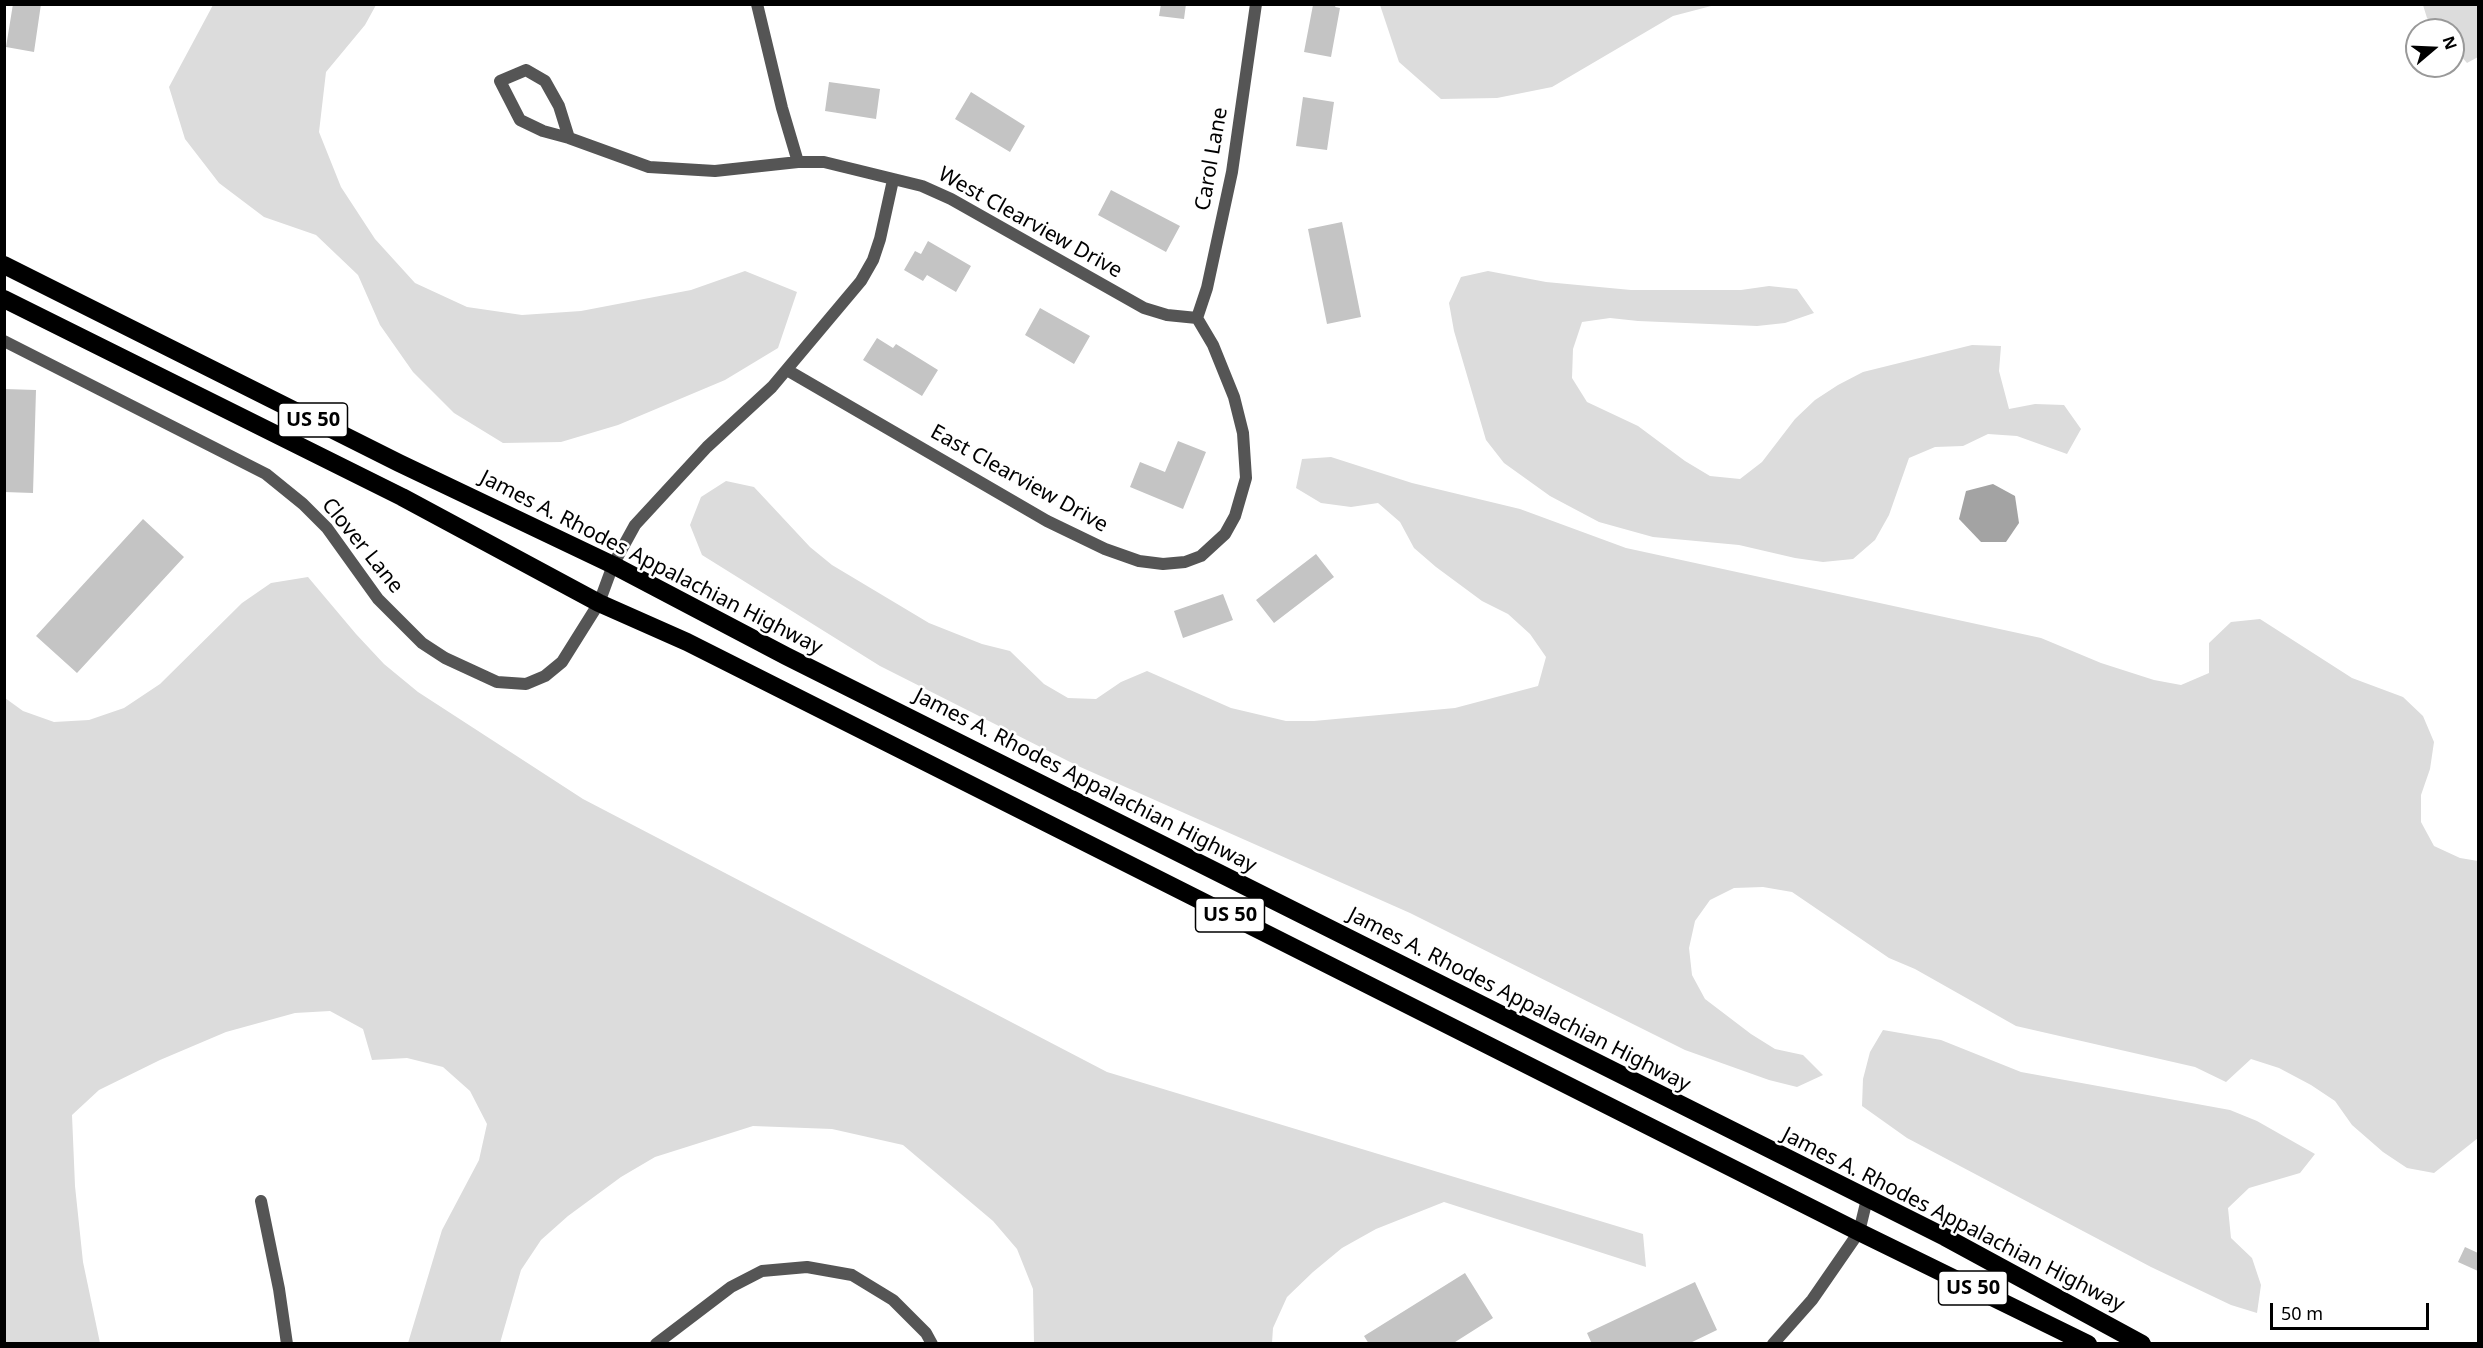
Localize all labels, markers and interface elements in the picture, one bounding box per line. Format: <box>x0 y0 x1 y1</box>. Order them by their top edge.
north arrow <box>2405 18 2465 78</box>
text: N <box>2438 33 2463 53</box>
street label: Carol Lane <box>1191 105 1233 213</box>
street label: West Clearview Drive <box>934 162 1126 284</box>
road number: US 50 <box>278 403 348 437</box>
street label: East Clearview Drive <box>926 420 1112 538</box>
street label: James A. Rhodes Appalachian Highway <box>476 465 826 661</box>
street label: Clover Lane <box>316 493 408 599</box>
street label: James A. Rhodes Appalachian Highway <box>910 683 1260 879</box>
road number: US 50 <box>1196 898 1264 932</box>
street label: James A. Rhodes Appalachian Highway <box>1344 902 1694 1098</box>
street label: James A. Rhodes Appalachian Highway <box>1778 1122 2128 1318</box>
road number: US 50 <box>1938 1271 2008 1305</box>
scale bar <box>2273 1291 2432 1329</box>
text: 50 m <box>2281 1301 2323 1325</box>

